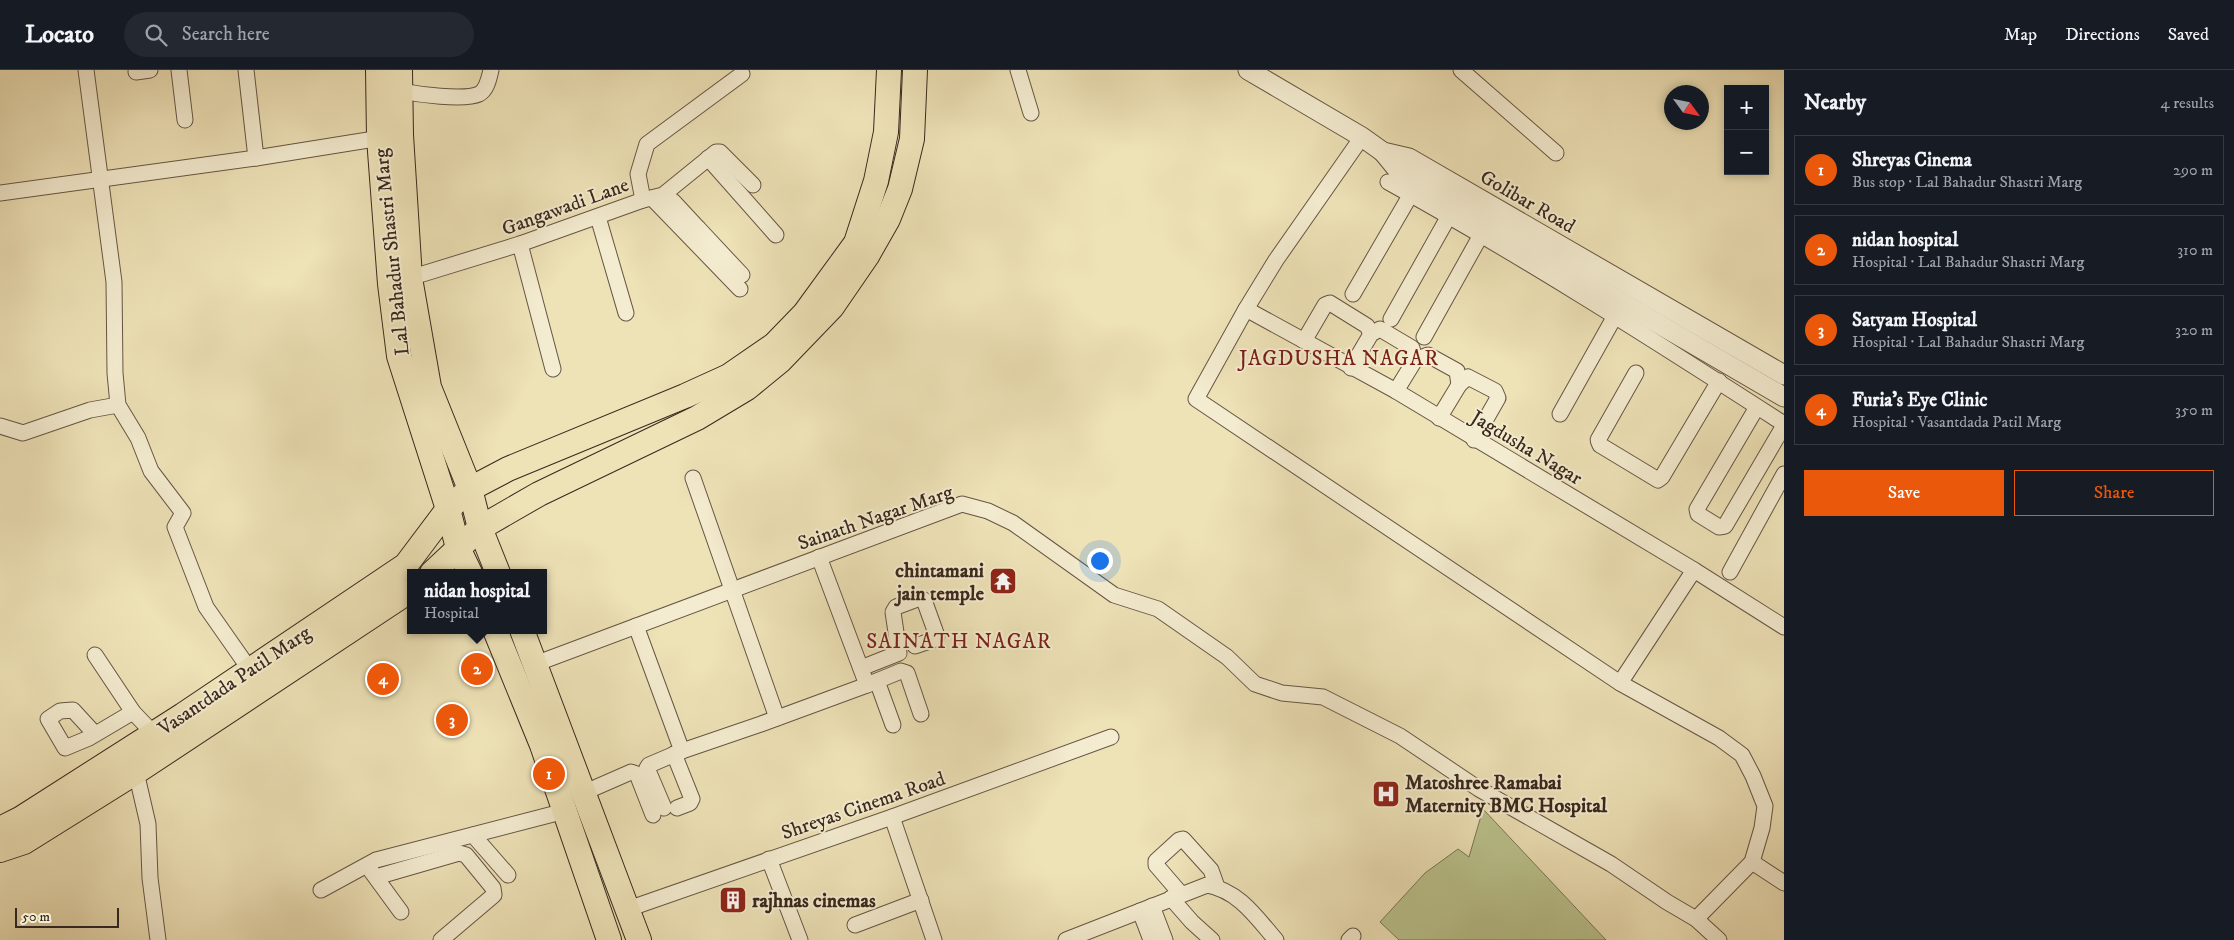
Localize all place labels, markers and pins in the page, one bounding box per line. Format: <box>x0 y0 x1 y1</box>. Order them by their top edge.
place label: chintamani jain temple <box>894 559 985 607</box>
temple icon: chintamani jain temple <box>988 566 1018 596</box>
pin: 2 <box>461 650 493 688</box>
pin: 4 <box>367 660 399 698</box>
pin: 3 <box>436 701 468 739</box>
pin: 1 <box>533 755 565 793</box>
place label: Matoshree Ramabai Maternity BMC Hospital <box>1405 771 1608 819</box>
hospital icon: Matoshree Ramabai Maternity BMC Hospital <box>1371 779 1401 809</box>
building icon: rajhnas cinemas <box>718 885 748 915</box>
place label: rajhnas cinemas <box>752 889 876 914</box>

